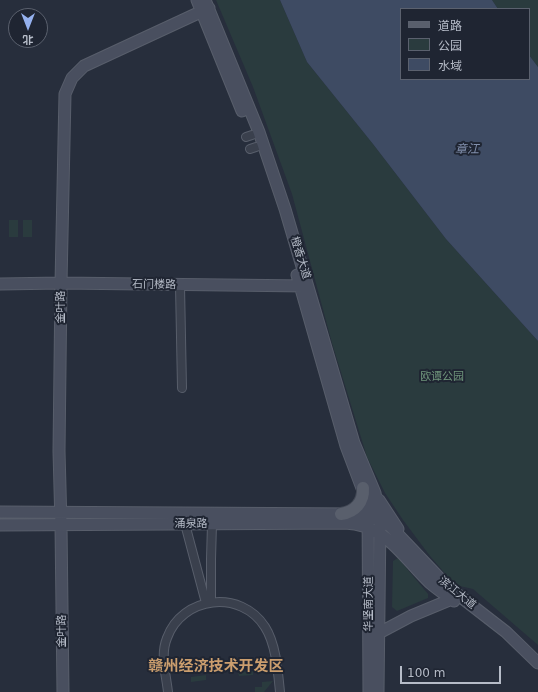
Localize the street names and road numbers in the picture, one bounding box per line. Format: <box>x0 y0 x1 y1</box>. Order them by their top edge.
street label: 橙香大道 <box>287 235 313 281</box>
street label: 石门楼路 <box>132 278 176 292</box>
street label: 金叶路 <box>54 291 68 323</box>
street label: 涌泉路 <box>175 517 207 531</box>
street label: 滨江大道 <box>436 574 478 612</box>
street label: 华坚南大道 <box>362 577 376 631</box>
street label: 金叶路 <box>55 615 69 647</box>

